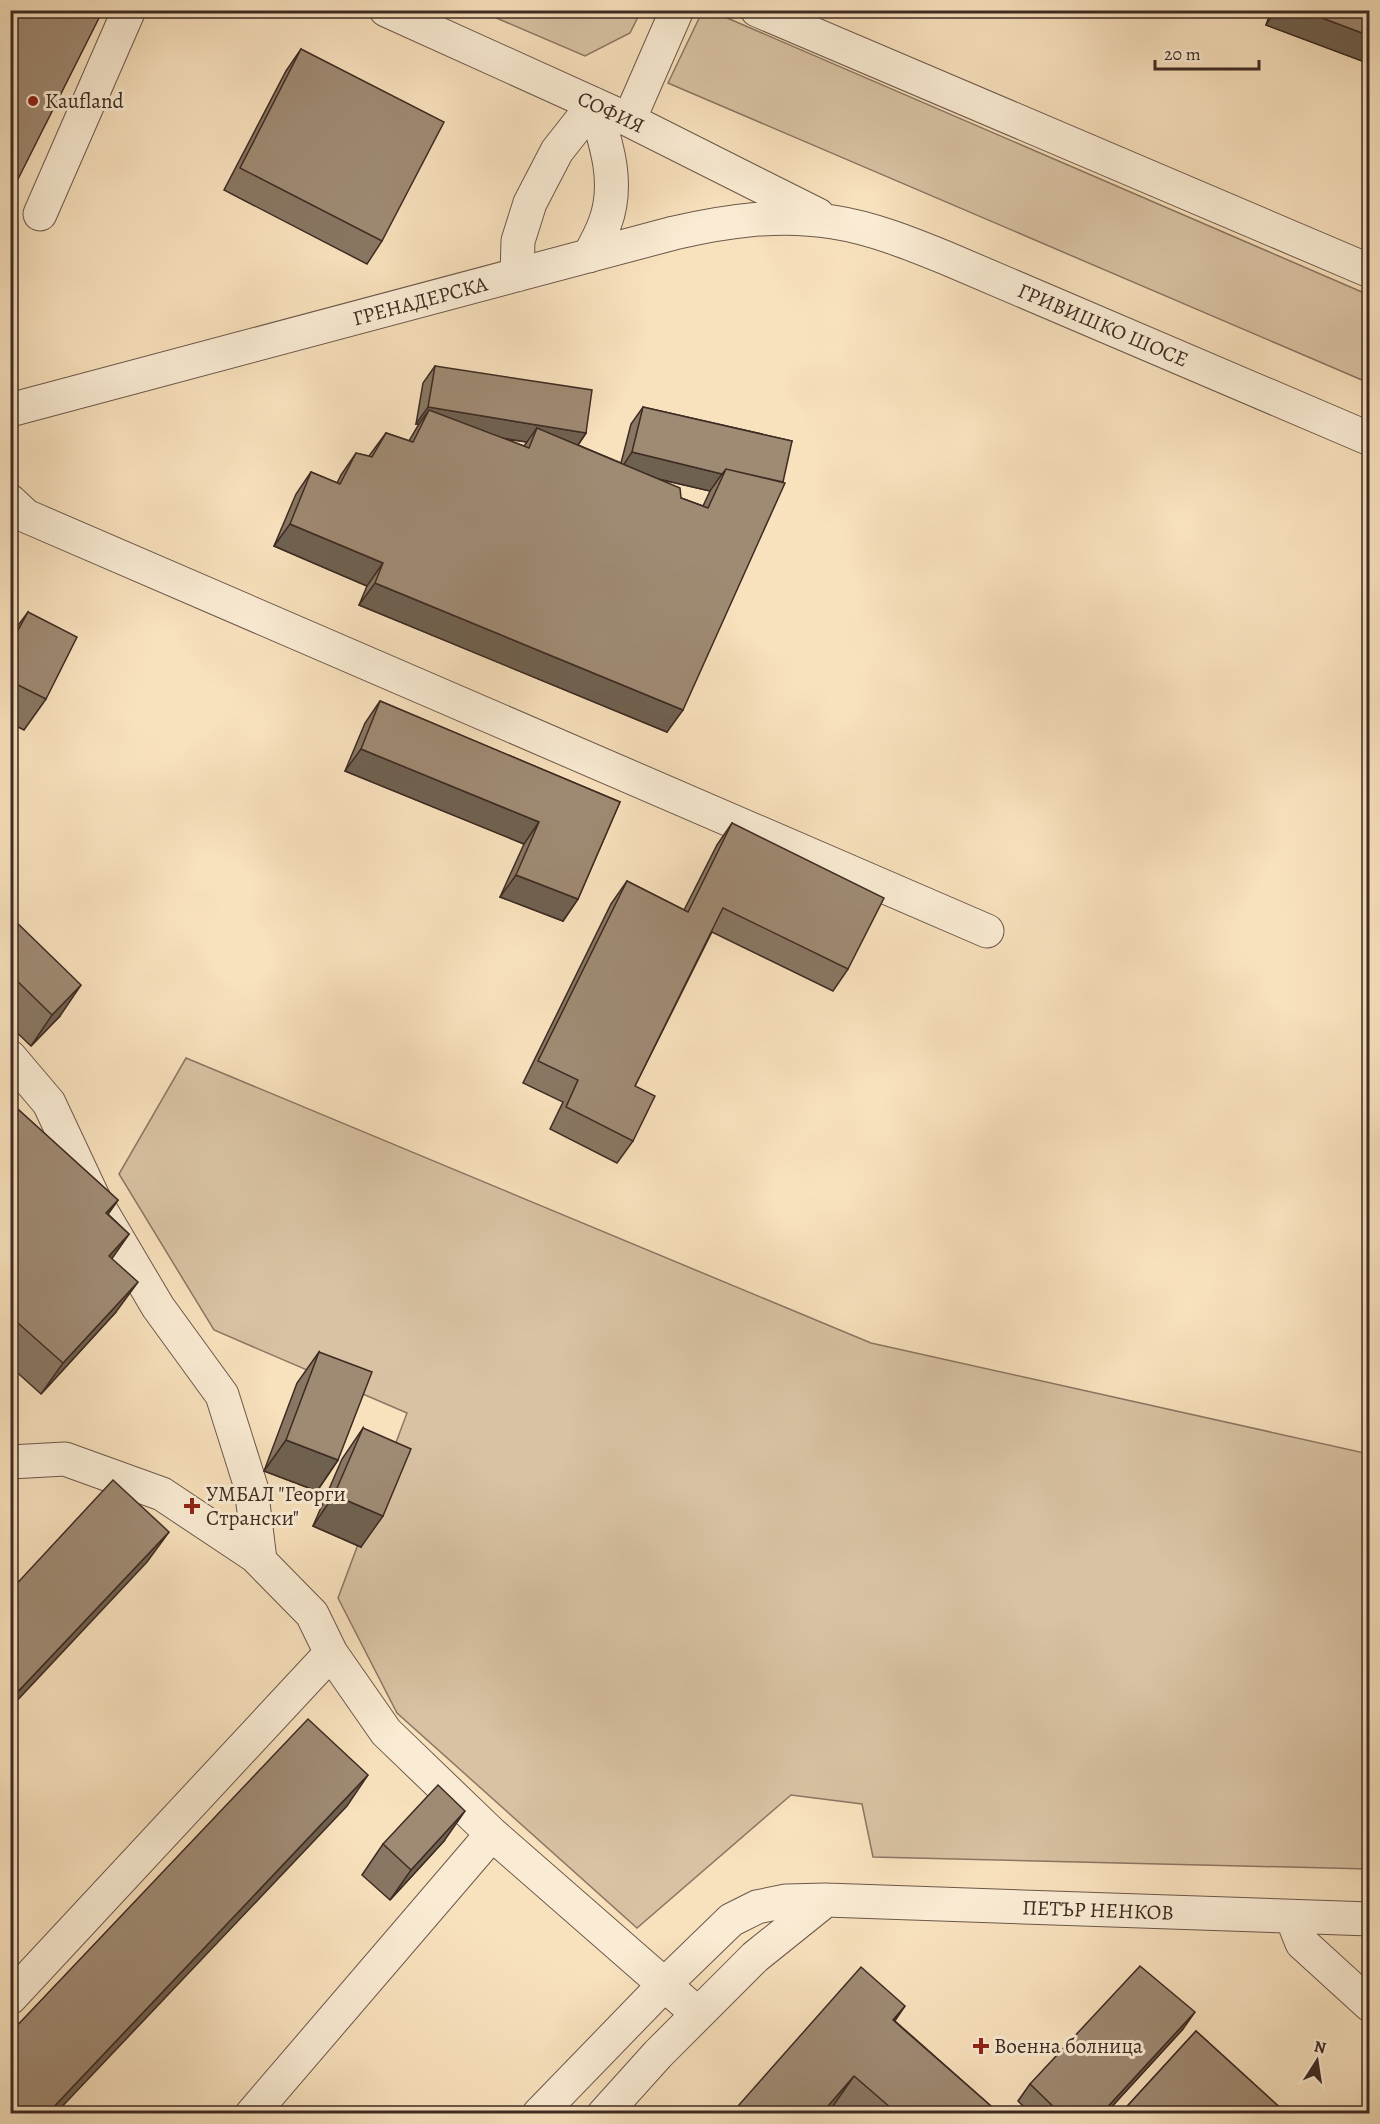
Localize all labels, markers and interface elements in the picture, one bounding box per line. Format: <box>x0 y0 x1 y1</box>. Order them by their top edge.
scale bar <box>1155 33 1258 71</box>
text: 20 m <box>1164 42 1201 66</box>
street label: СОФИЯ <box>573 84 649 140</box>
place label: Kaufland <box>45 87 124 115</box>
marker: Kaufland <box>26 94 40 108</box>
street label: ГРЕНАДЕРСКА <box>349 269 491 332</box>
street label: ГРИВИШКО ШОСЕ <box>1013 276 1193 374</box>
place label: УМБАЛ "Георги Странски" <box>206 1480 346 1532</box>
marker: УМБАЛ "Георги Странски" <box>183 1497 201 1515</box>
street label: ПЕТЪР НЕНКОВ <box>1022 1893 1174 1927</box>
north arrow <box>1287 2031 1347 2091</box>
place label: Военна болница <box>994 2032 1143 2060</box>
text: N <box>1312 2035 1328 2059</box>
marker: Военна болница <box>972 2037 990 2055</box>

